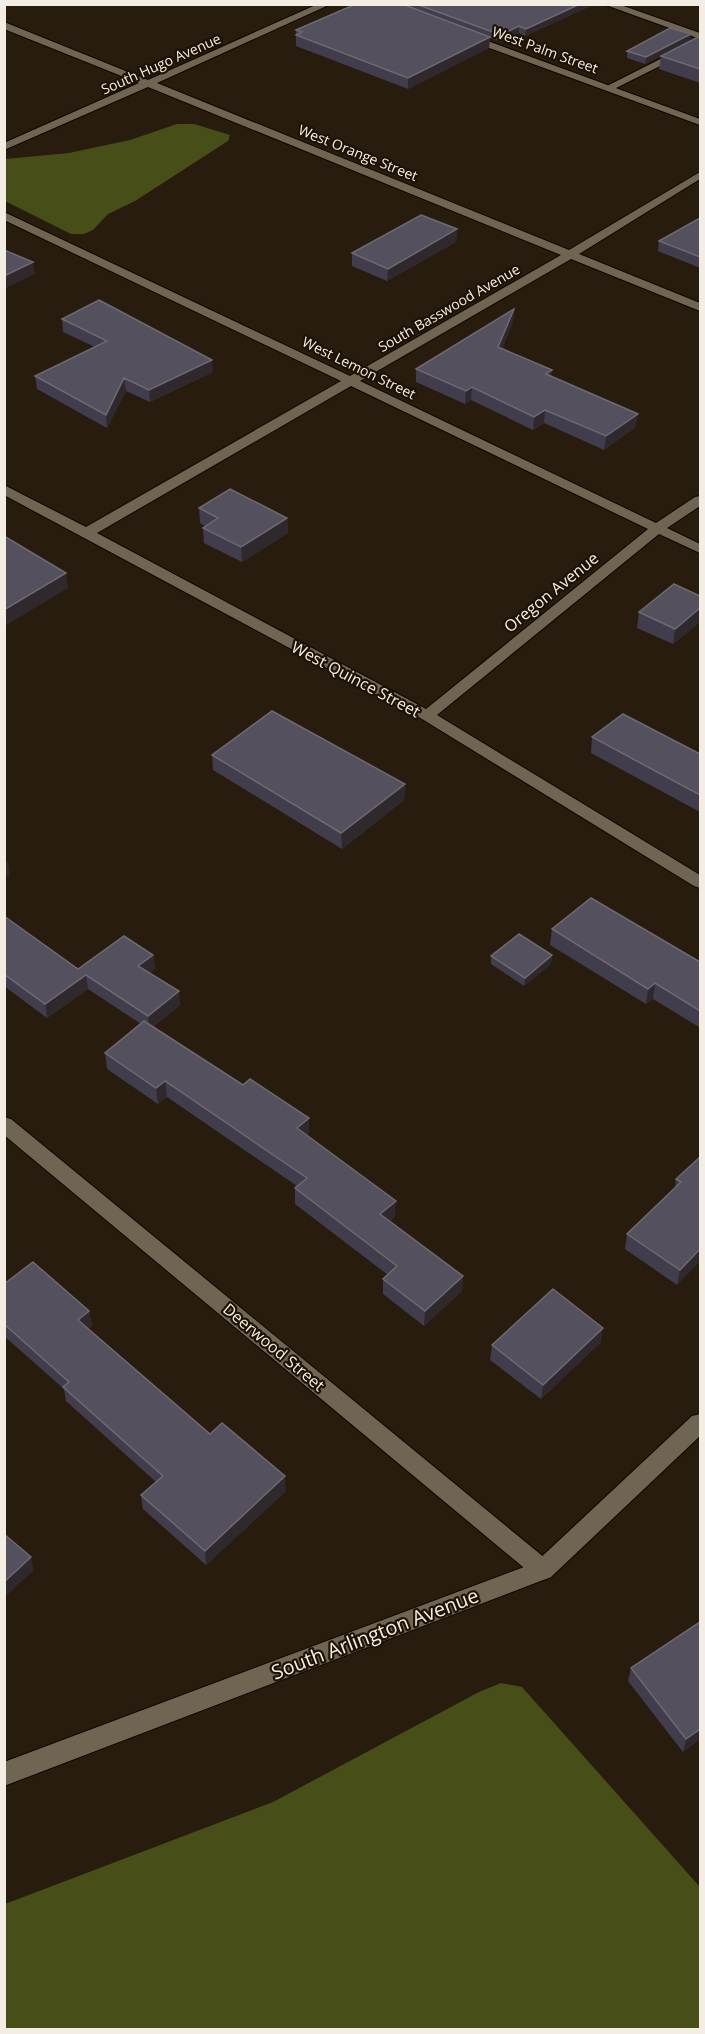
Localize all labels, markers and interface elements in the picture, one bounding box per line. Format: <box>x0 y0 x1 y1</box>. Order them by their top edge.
street label: West Palm Street <box>490 22 601 78</box>
street label: South Hugo Avenue <box>98 29 224 99</box>
street label: West Orange Street <box>296 120 421 185</box>
street label: South Basswood Avenue <box>374 259 523 356</box>
street label: West Lemon Street <box>299 332 419 403</box>
street label: Oregon Avenue <box>499 547 603 637</box>
street label: West Quince Street <box>288 636 424 722</box>
street label: Deerwood Street <box>219 1298 330 1396</box>
street label: South Arlington Avenue <box>267 1581 482 1686</box>

